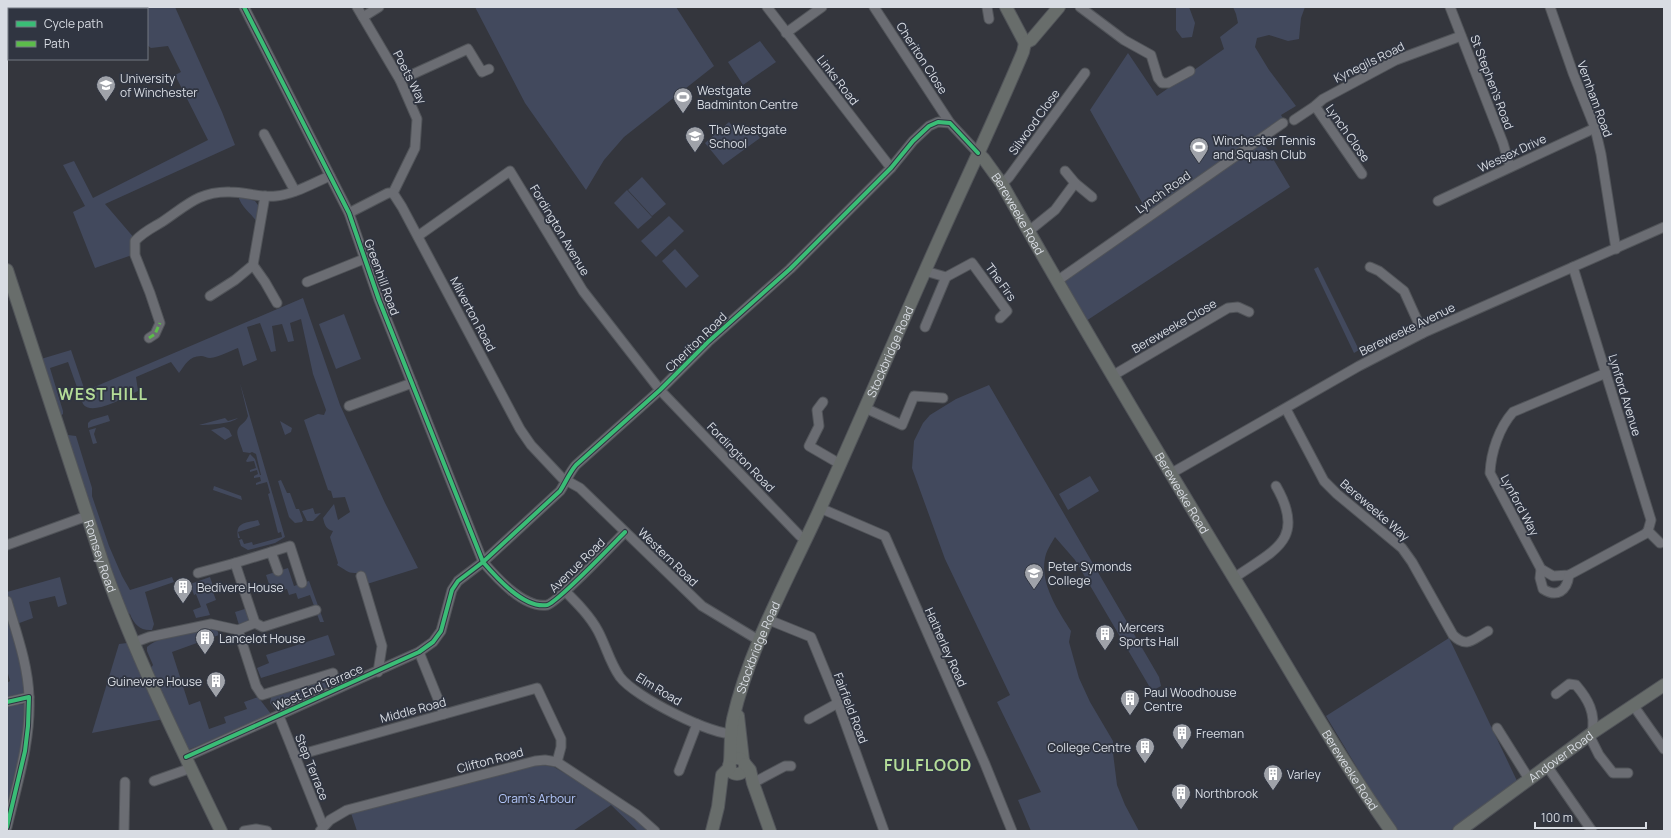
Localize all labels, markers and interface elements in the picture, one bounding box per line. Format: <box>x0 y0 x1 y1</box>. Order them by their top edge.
legend <box>8 8 148 60</box>
text: Cycle path <box>44 15 103 32</box>
street label: Cheriton Close <box>892 19 952 97</box>
street label: St Stephen's Road <box>1466 32 1518 132</box>
text: Path <box>44 35 70 52</box>
street label: Kynegils Road <box>1331 38 1407 86</box>
street label: Poets Way <box>389 47 431 107</box>
street label: Links Road <box>813 52 863 108</box>
street label: Vernham Road <box>1573 59 1617 139</box>
place label: University of Winchester <box>120 70 198 101</box>
school or university icon: University of Winchester <box>95 74 117 102</box>
place label: Westgate Badminton Centre <box>697 82 798 113</box>
sports icon: Westgate Badminton Centre <box>672 86 694 114</box>
street label: Silwood Close <box>1004 86 1064 158</box>
street label: Lynch Close <box>1322 101 1374 165</box>
place label: The Westgate School <box>709 121 787 152</box>
school or university icon: The Westgate School <box>684 125 706 153</box>
street label: Wessex Drive <box>1475 130 1549 176</box>
place label: Winchester Tennis and Squash Club <box>1213 132 1316 163</box>
sports icon: Winchester Tennis and Squash Club <box>1188 136 1210 164</box>
street label: Lynch Road <box>1132 167 1194 217</box>
street label: Bereweeke Road <box>988 169 1049 258</box>
street label: Fordington Avenue <box>526 181 594 279</box>
street label: Greenhill Road <box>360 236 404 318</box>
street label: The Firs <box>982 260 1020 304</box>
street label: Milverton Road <box>446 274 500 354</box>
street label: Bereweeke Close <box>1128 295 1220 357</box>
street label: Bereweeke Avenue <box>1356 298 1458 360</box>
street label: Stockbridge Road <box>862 303 917 400</box>
street label: Cheriton Road <box>662 308 730 376</box>
street label: Lynford Avenue <box>1604 352 1646 438</box>
district label: WEST HILL <box>58 383 148 405</box>
street label: Fordington Road <box>703 418 779 496</box>
street label: Bereweeke Road <box>1151 449 1214 537</box>
street label: Lynford Way <box>1497 471 1544 539</box>
street label: Bereweeke Way <box>1337 475 1414 545</box>
street label: Romsey Road <box>81 518 121 595</box>
street label: Western Road <box>634 524 702 590</box>
street label: Avenue Road <box>545 534 609 596</box>
place label: Peter Symonds College <box>1048 558 1132 589</box>
school or university icon: Peter Symonds College <box>1023 562 1045 590</box>
building icon: Bedivere House <box>172 576 194 604</box>
place label: Bedivere House <box>197 579 284 596</box>
street label: Stockbridge Road <box>732 598 784 696</box>
street label: Hatherley Road <box>921 605 971 689</box>
place label: Mercers Sports Hall <box>1119 619 1179 650</box>
building icon: Mercers Sports Hall <box>1094 623 1116 651</box>
building icon: Lancelot House <box>194 627 216 655</box>
place label: Lancelot House <box>219 630 305 647</box>
street label: West End Terrace <box>271 660 365 714</box>
street label: Elm Road <box>633 669 685 709</box>
building icon: Guinevere House <box>205 670 227 698</box>
street label: Fairfield Road <box>830 670 872 746</box>
place label: Guinevere House <box>108 673 202 690</box>
place label: Paul Woodhouse Centre <box>1144 684 1236 715</box>
building icon: Paul Woodhouse Centre <box>1119 688 1141 716</box>
street label: Middle Road <box>378 693 448 727</box>
building icon: Freeman <box>1171 722 1193 750</box>
place label: Freeman <box>1196 725 1244 742</box>
street label: Bereweeke Road <box>1319 727 1383 813</box>
street label: Andover Road <box>1524 727 1596 786</box>
street label: Step Terrace <box>291 731 333 803</box>
building icon: College Centre <box>1134 736 1156 764</box>
place label: College Centre <box>1048 739 1131 756</box>
street label: Clifton Road <box>455 743 525 777</box>
district label: FULFLOOD <box>884 754 972 776</box>
building icon: Varley <box>1262 763 1284 791</box>
place label: Varley <box>1287 766 1321 783</box>
building icon: Northbrook <box>1170 782 1192 810</box>
place label: Northbrook <box>1195 785 1259 802</box>
park label: Oram's Arbour <box>498 790 576 807</box>
scale bar <box>1535 804 1646 830</box>
text: 100 m <box>1541 809 1573 826</box>

